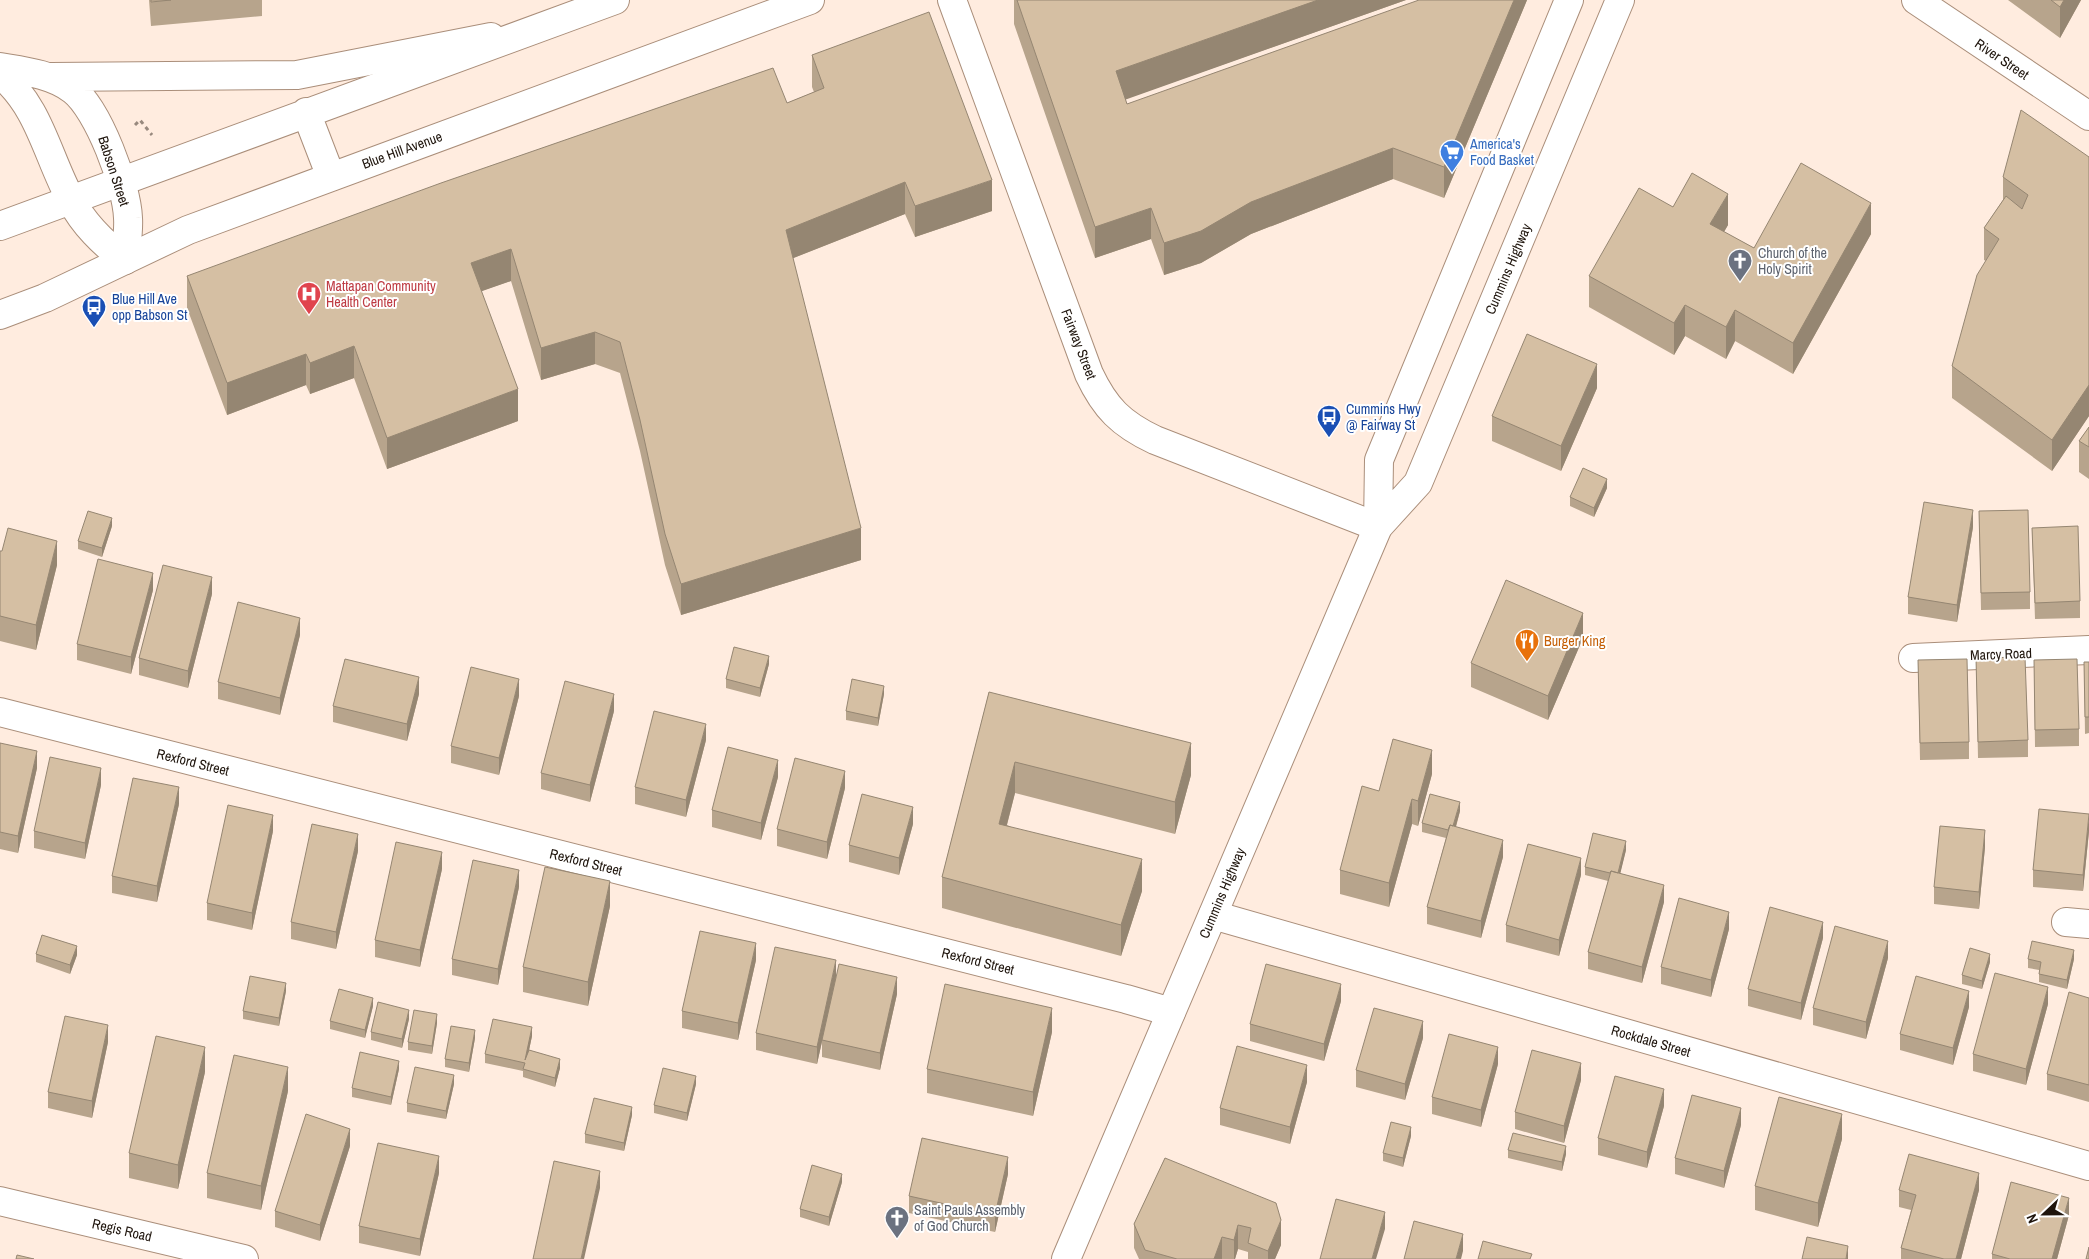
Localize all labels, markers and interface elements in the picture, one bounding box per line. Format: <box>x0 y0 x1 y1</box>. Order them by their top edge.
street label: River Street <box>1972 34 2032 84</box>
street label: Blue Hill Avenue <box>359 127 445 173</box>
street label: Babson Street <box>94 134 134 208</box>
place label: America's Food Basket <box>1469 135 1534 169</box>
supermarket icon: America's Food Basket <box>1439 139 1465 173</box>
street label: Cummins Highway <box>1481 221 1535 317</box>
place label: Church of the Holy Spirit <box>1758 244 1827 278</box>
church icon: Church of the Holy Spirit <box>1727 248 1753 282</box>
place label: Mattapan Community Health Center <box>326 277 436 311</box>
hospital icon: Mattapan Community Health Center <box>296 281 322 315</box>
place label: Blue Hill Ave opp Babson St <box>112 290 187 324</box>
bus stop icon: Blue Hill Ave opp Babson St <box>81 294 107 328</box>
street label: Fairway Street <box>1057 306 1101 382</box>
place label: Cummins Hwy @ Fairway St <box>1346 400 1421 434</box>
bus stop icon: Cummins Hwy @ Fairway St <box>1316 404 1342 438</box>
restaurant icon: Burger King <box>1514 628 1540 662</box>
place label: Burger King <box>1544 632 1606 650</box>
street label: Marcy Road <box>1970 644 2032 664</box>
street label: Rexford Street <box>155 744 231 780</box>
street label: Rexford Street <box>548 844 624 880</box>
street label: Cummins Highway <box>1195 845 1249 941</box>
street label: Rexford Street <box>940 943 1016 979</box>
street label: Rockdale Street <box>1609 1021 1693 1061</box>
north arrow <box>2019 1189 2069 1239</box>
place label: Saint Pauls Assembly of God Church <box>914 1201 1025 1235</box>
church icon: Saint Pauls Assembly of God Church <box>884 1205 910 1239</box>
text: N <box>2022 1212 2042 1226</box>
street label: Regis Road <box>90 1214 154 1246</box>

